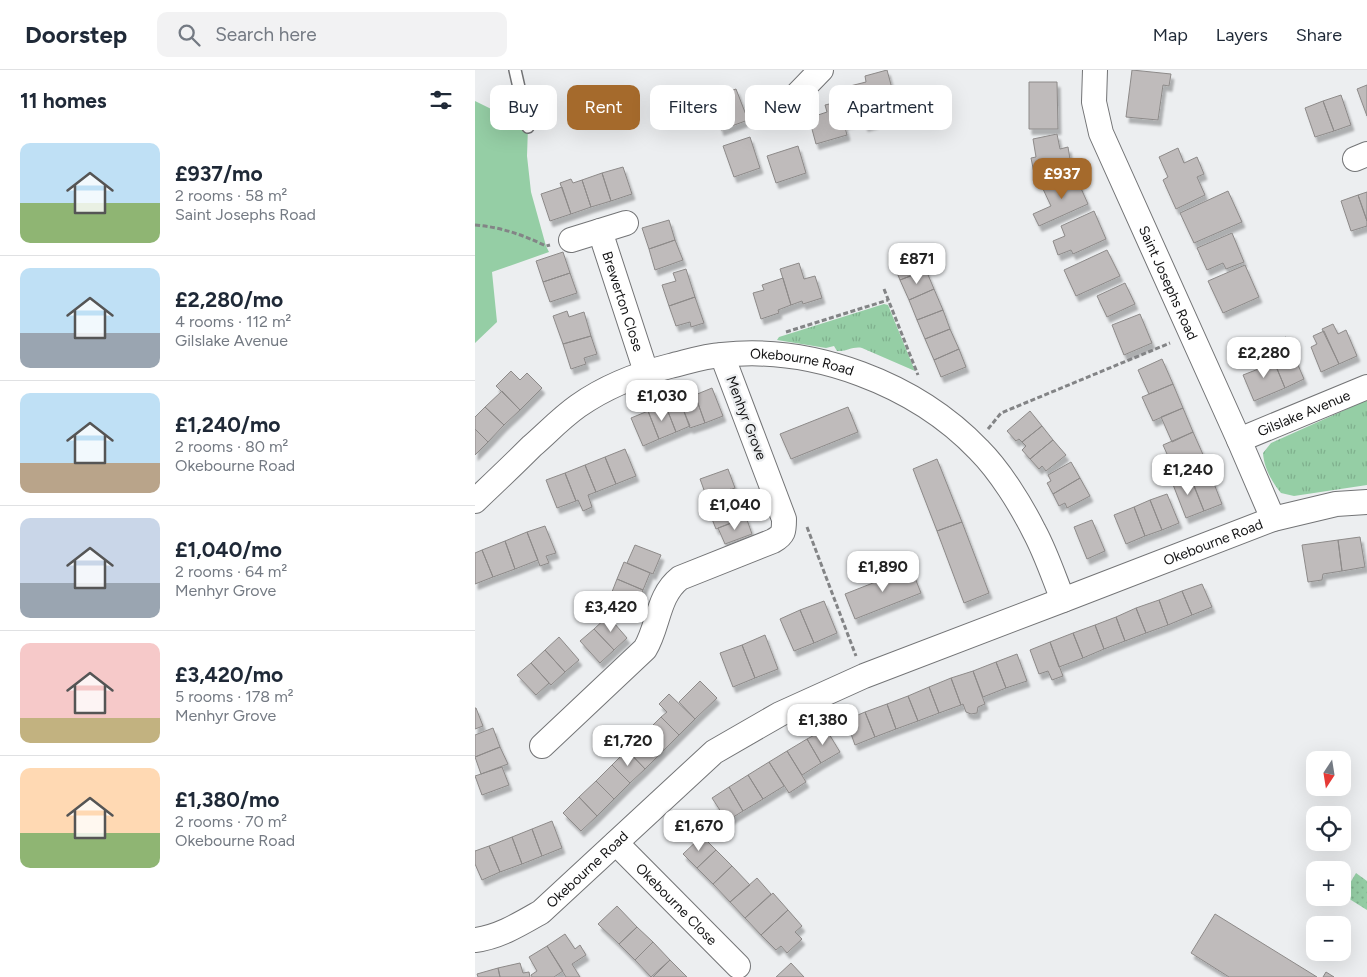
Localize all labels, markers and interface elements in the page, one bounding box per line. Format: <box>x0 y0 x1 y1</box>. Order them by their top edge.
search box <box>157 12 507 57</box>
text: Doorstep <box>25 20 127 49</box>
icon: search <box>175 21 203 49</box>
text: Search here <box>215 23 317 46</box>
text: Map <box>1153 24 1188 46</box>
text: Layers <box>1216 24 1268 46</box>
text: Share <box>1296 24 1342 46</box>
chip: Buy <box>490 85 557 130</box>
chip: Rent <box>567 85 640 130</box>
chip: Filters <box>650 85 735 130</box>
chip: New <box>745 85 819 130</box>
chip: Apartment <box>829 85 952 130</box>
icon: filters <box>427 86 455 114</box>
text: 11 homes <box>20 88 107 113</box>
pin: £937 <box>1032 158 1092 200</box>
text: £937/mo <box>175 161 263 186</box>
icon: home <box>60 163 120 223</box>
text: £937 <box>1044 164 1080 183</box>
text: 2 rooms · 58 m² <box>175 186 287 205</box>
text: Saint Josephs Road <box>175 205 316 224</box>
street label: Saint Josephs Road <box>1135 223 1201 343</box>
pin: £871 <box>887 242 947 285</box>
street label: Brewerton Close <box>599 249 647 354</box>
text: £871 <box>900 249 934 268</box>
text: £2,280/mo <box>175 287 283 312</box>
icon: home <box>60 288 120 348</box>
text: 4 rooms · 112 m² <box>175 312 291 331</box>
text: Gilslake Avenue <box>175 331 288 350</box>
pin: £2,280 <box>1223 336 1305 379</box>
text: £2,280 <box>1238 343 1290 362</box>
street label: Okebourne Road <box>750 345 856 379</box>
street label: Menhyr Grove <box>722 374 770 463</box>
pin: £1,030 <box>621 380 703 422</box>
text: £1,030 <box>637 386 687 405</box>
street label: Gilslake Avenue <box>1255 386 1353 440</box>
text: £1,240/mo <box>175 412 280 437</box>
icon: home <box>60 413 120 473</box>
text: 2 rooms · 80 m² <box>175 437 288 456</box>
pin: £1,240 <box>1147 454 1229 496</box>
text: Okebourne Road <box>175 456 295 475</box>
text: £1,240 <box>1163 460 1213 479</box>
pin: £1,040 <box>694 488 776 531</box>
text: £1,040 <box>709 495 761 514</box>
street label: Okebourne Road <box>1161 515 1265 569</box>
text: £1,040/mo <box>175 537 282 562</box>
icon: home <box>60 538 120 598</box>
pin: £1,890 <box>842 550 924 593</box>
text: £1,890 <box>858 557 908 576</box>
text: 2 rooms · 64 m² <box>175 562 287 581</box>
text: Menhyr Grove <box>175 581 276 600</box>
pin: £3,420 <box>570 590 652 633</box>
text: £3,420 <box>585 597 637 616</box>
text: £3,420/mo <box>175 662 283 687</box>
icon: home <box>60 663 120 723</box>
text: 5 rooms · 178 m² <box>175 687 294 706</box>
pin: £1,380 <box>782 704 864 746</box>
text: Menhyr Grove <box>175 706 276 725</box>
text: £1,380 <box>798 710 848 729</box>
pin: £1,720 <box>587 724 669 767</box>
text: £1,720 <box>604 731 652 750</box>
north arrow <box>1306 751 1351 796</box>
map controls <box>1306 751 1351 961</box>
text: £1,380/mo <box>175 787 279 812</box>
icon: home <box>60 788 120 848</box>
button: locate <box>1306 806 1351 851</box>
pin: £1,670 <box>658 810 740 852</box>
text: 2 rooms · 70 m² <box>175 812 287 831</box>
text: £1,670 <box>675 816 723 835</box>
street label: Okebourne Road <box>543 827 632 911</box>
text: Okebourne Road <box>175 831 295 850</box>
street label: Okebourne Close <box>632 860 721 949</box>
button: + <box>1306 861 1351 906</box>
button: − <box>1306 916 1351 961</box>

